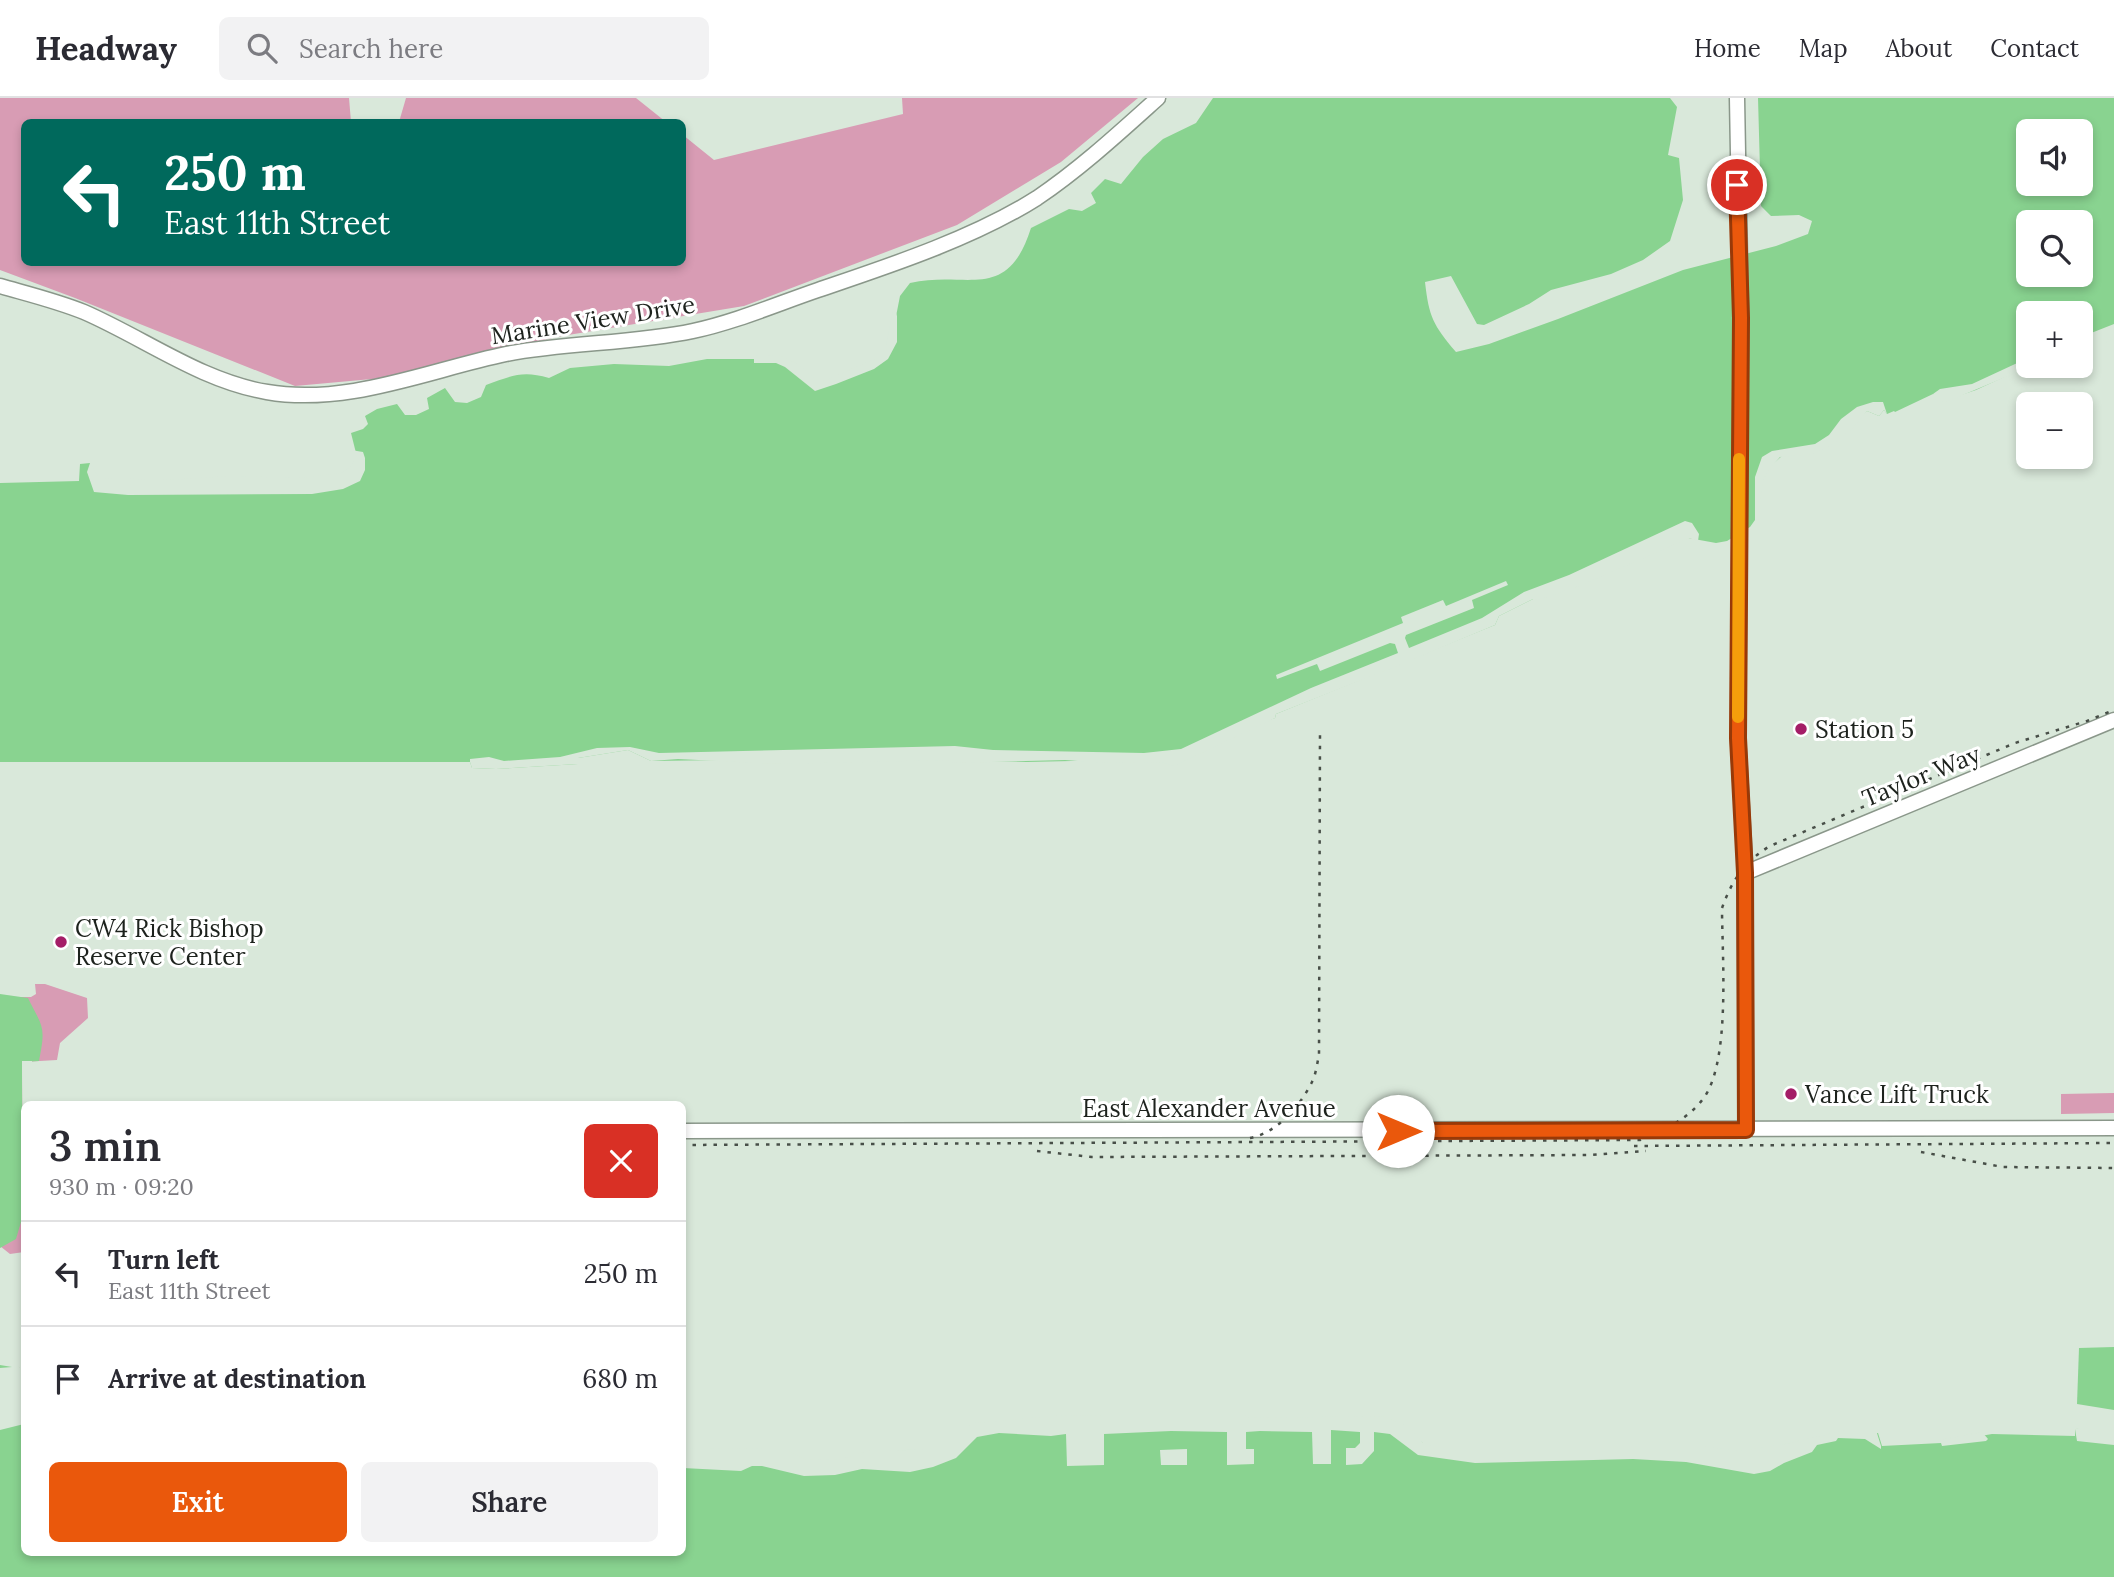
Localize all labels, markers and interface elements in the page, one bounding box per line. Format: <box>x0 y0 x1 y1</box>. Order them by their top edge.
search box <box>219 17 709 80</box>
text: Headway <box>35 27 177 69</box>
icon: search <box>243 29 281 67</box>
text: Search here <box>299 32 443 65</box>
text: Home <box>1694 33 1761 64</box>
text: Map <box>1799 33 1848 64</box>
text: About <box>1886 33 1952 64</box>
text: Contact <box>1990 33 2079 64</box>
map controls <box>2016 119 2093 469</box>
button: sound <box>2016 119 2093 196</box>
text: 250 m <box>164 141 306 203</box>
icon: left <box>49 147 140 238</box>
pin <box>1707 155 1767 215</box>
icon: arrive <box>1718 166 1756 204</box>
text: East 11th Street <box>164 202 390 243</box>
button: search <box>2016 210 2093 287</box>
street label: Marine View Drive <box>489 289 697 351</box>
button: + <box>2016 301 2093 378</box>
button: − <box>2016 392 2093 469</box>
place label: Station 5 <box>1815 714 1914 745</box>
marker: Station 5 <box>1793 721 1809 737</box>
street label: Taylor Way <box>1857 738 1985 814</box>
place label: CW4 Rick Bishop Reserve Center <box>75 913 263 972</box>
marker: CW4 Rick Bishop Reserve Center <box>53 934 69 950</box>
place label: Vance Lift Truck <box>1804 1079 1989 1110</box>
marker: Vance Lift Truck <box>1783 1086 1799 1102</box>
street label: East Alexander Avenue <box>1082 1093 1336 1124</box>
position arrow <box>1361 1094 1435 1168</box>
text: 3 min <box>49 1119 161 1173</box>
button: close <box>584 1124 658 1198</box>
text: 930 m · 09:20 <box>49 1172 194 1201</box>
text: Turn left <box>108 1243 219 1276</box>
icon: left <box>49 1255 87 1293</box>
text: 250 m <box>584 1257 658 1290</box>
text: East 11th Street <box>108 1276 270 1305</box>
icon: arrive <box>49 1360 87 1398</box>
text: Arrive at destination <box>108 1362 366 1395</box>
text: 680 m <box>582 1362 658 1395</box>
button: Exit <box>49 1462 347 1542</box>
button: Share <box>361 1462 658 1542</box>

